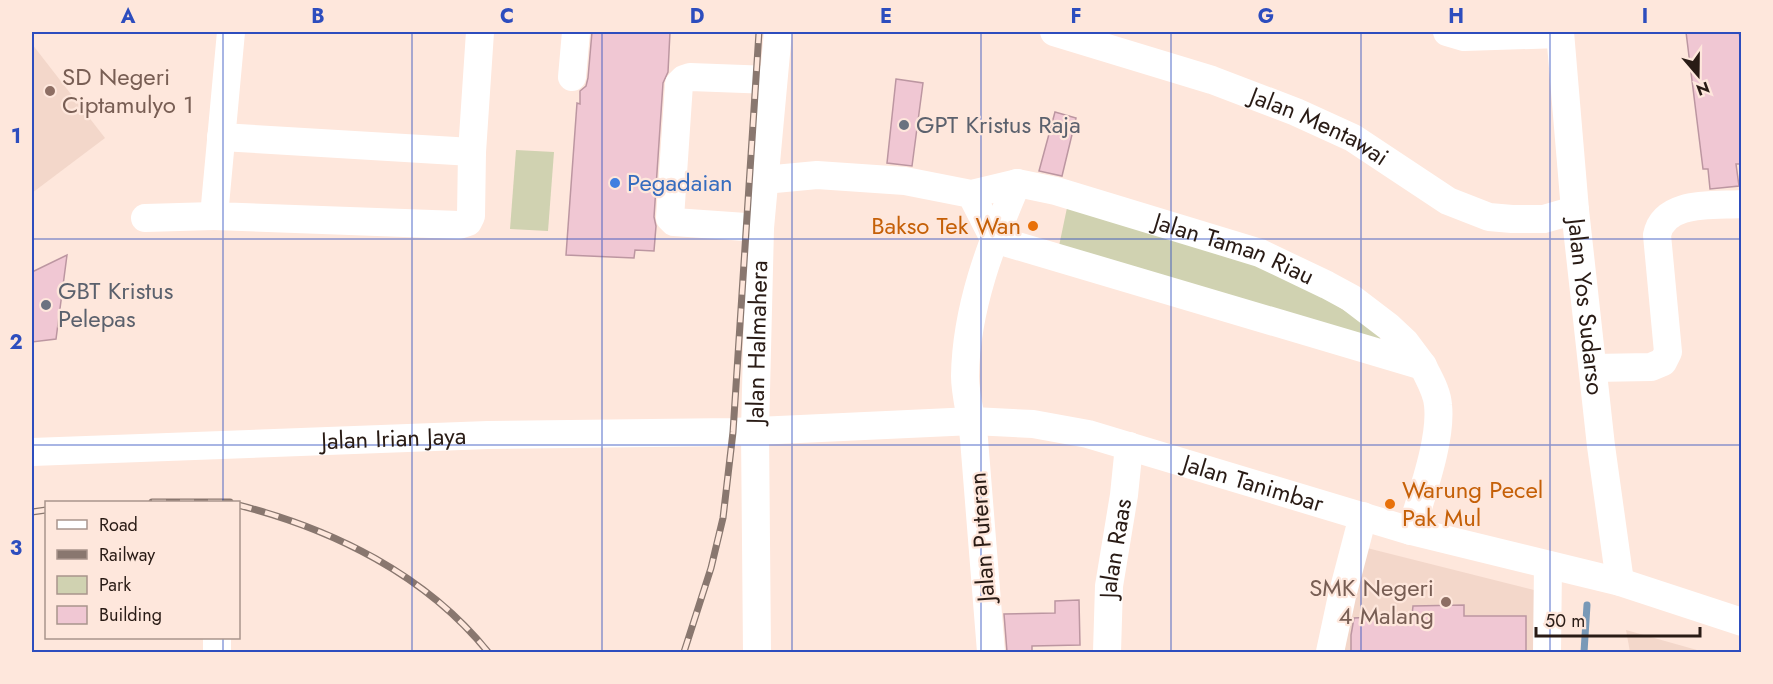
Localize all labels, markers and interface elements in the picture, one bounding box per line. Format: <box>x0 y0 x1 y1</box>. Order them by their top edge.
text: A <box>120 2 136 31</box>
text: B <box>311 2 325 31</box>
text: C <box>500 2 514 31</box>
text: D <box>690 2 704 31</box>
text: E <box>880 2 892 31</box>
text: F <box>1070 2 1082 31</box>
text: G <box>1258 2 1274 31</box>
text: H <box>1448 2 1464 31</box>
text: I <box>1642 2 1648 31</box>
north arrow <box>1668 45 1728 105</box>
place label: SD Negeri Ciptamulyo 1 <box>62 59 194 122</box>
text: N <box>1693 76 1713 102</box>
street label: Jalan Mentawai <box>1242 77 1396 174</box>
marker: SD Negeri Ciptamulyo 1 <box>43 84 57 98</box>
place label: GPT Kristus Raja <box>916 107 1081 142</box>
marker: GPT Kristus Raja <box>897 118 911 132</box>
text: 1 <box>11 122 21 151</box>
place label: Pegadaian <box>627 165 733 200</box>
marker: Pegadaian <box>608 176 622 190</box>
street label: Jalan Taman Riau <box>1147 203 1320 293</box>
place label: Bakso Tek Wan <box>871 208 1021 243</box>
street label: Jalan Yos Sudarso <box>1559 214 1613 397</box>
marker: Bakso Tek Wan <box>1026 219 1040 233</box>
street label: Jalan Halmahera <box>737 260 776 427</box>
place label: GBT Kristus Pelepas <box>58 273 173 336</box>
marker: GBT Kristus Pelepas <box>39 298 53 312</box>
text: 2 <box>9 328 23 357</box>
street label: Jalan Irian Jaya <box>318 418 467 458</box>
street label: Jalan Tanimbar <box>1176 445 1329 521</box>
street label: Jalan Puteran <box>960 471 1004 606</box>
place label: Warung Pecel Pak Mul <box>1402 472 1543 535</box>
street label: Jalan Raas <box>1091 496 1140 602</box>
marker: Warung Pecel Pak Mul <box>1383 497 1397 511</box>
legend <box>45 501 240 639</box>
text: Road <box>99 512 138 538</box>
text: 3 <box>10 534 22 563</box>
text: Railway <box>99 542 155 568</box>
place label: SMK Negeri 4 Malang <box>1309 570 1434 633</box>
text: Park <box>99 572 131 598</box>
marker: SMK Negeri 4 Malang <box>1439 595 1453 609</box>
scale bar <box>1536 600 1700 638</box>
text: Building <box>99 602 162 628</box>
text: 50 m <box>1545 608 1585 634</box>

